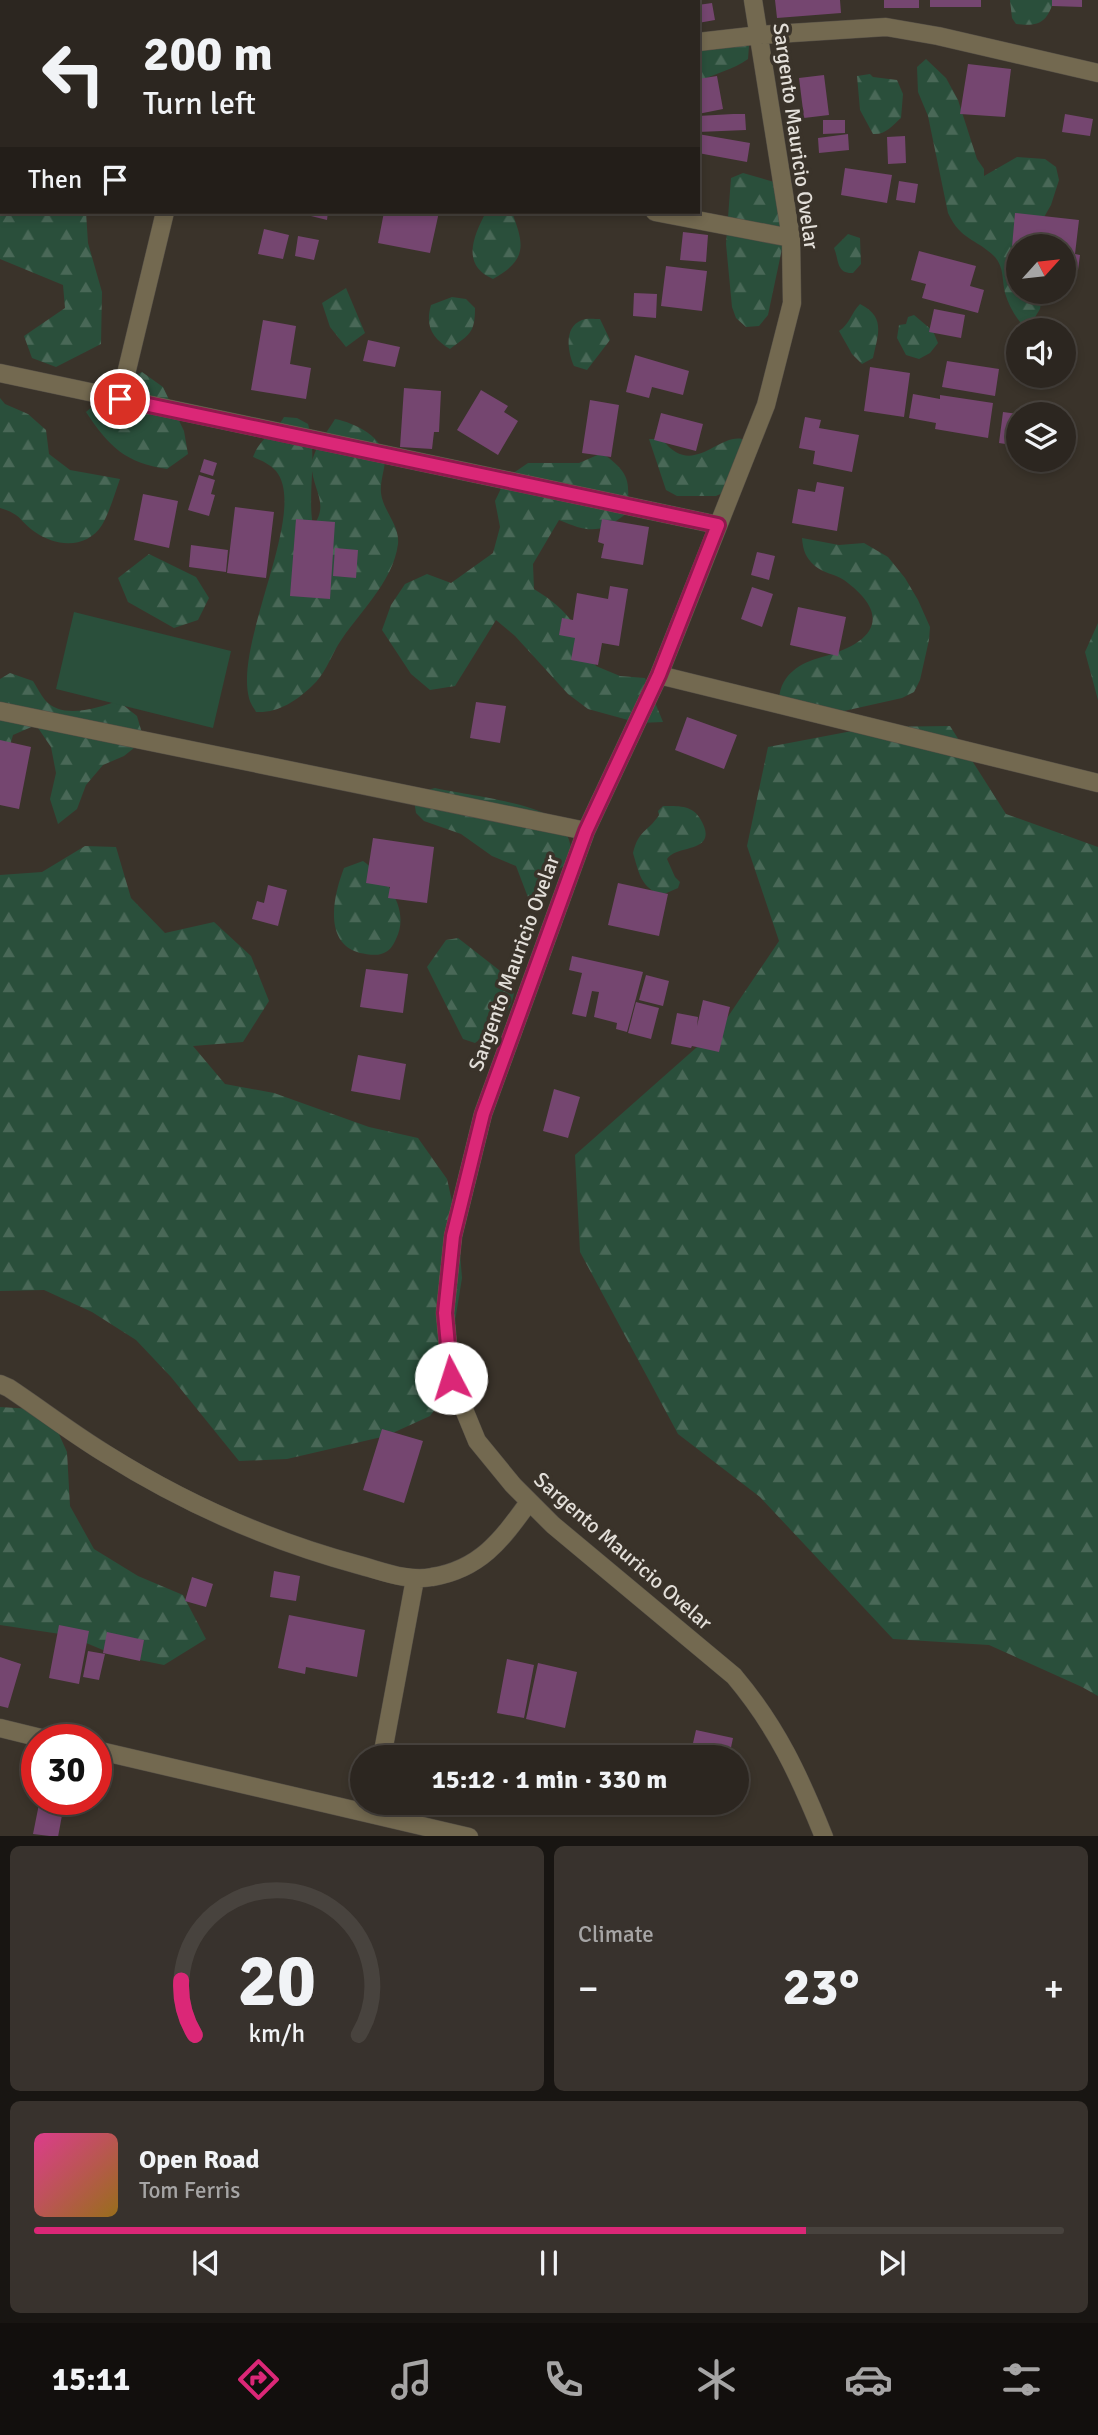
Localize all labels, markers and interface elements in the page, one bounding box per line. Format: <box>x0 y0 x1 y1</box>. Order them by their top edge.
street label: Sargento Mauricio Ovelar <box>767 21 825 251</box>
text: 200 m <box>143 24 273 84</box>
icon: left <box>28 28 119 119</box>
text: Turn left <box>143 84 256 123</box>
icon: arrive <box>96 161 134 199</box>
text: Then <box>28 164 82 196</box>
north arrow <box>1006 234 1076 304</box>
map controls <box>1006 234 1076 472</box>
button: sound <box>1006 318 1076 388</box>
pin <box>90 369 150 429</box>
icon: arrive <box>101 380 139 418</box>
button: layers <box>1006 402 1076 472</box>
street label: Sargento Mauricio Ovelar <box>463 851 565 1075</box>
position arrow <box>414 1341 488 1415</box>
street label: Sargento Mauricio Ovelar <box>528 1466 718 1636</box>
speed limit sign: 30 <box>21 1724 112 1815</box>
text: 15:12 · 1 min · 330 m <box>432 1764 667 1796</box>
text: Climate <box>578 1920 654 1949</box>
text: 20 <box>238 1937 316 2026</box>
text: 23° <box>783 1955 859 2019</box>
text: − <box>578 1965 599 2012</box>
text: + <box>1043 1965 1064 2012</box>
text: km/h <box>249 2017 305 2048</box>
text: Open Road <box>139 2144 260 2176</box>
text: Tom Ferris <box>139 2176 240 2205</box>
icon: previous <box>187 2244 225 2282</box>
icon: pause <box>530 2244 568 2282</box>
icon: next <box>873 2244 911 2282</box>
icon: directions <box>234 2355 283 2404</box>
icon: music <box>387 2355 436 2404</box>
icon: phone <box>539 2355 588 2404</box>
icon: climate <box>692 2355 741 2404</box>
icon: car <box>844 2355 893 2404</box>
icon: filters <box>997 2355 1046 2404</box>
text: 15:11 <box>52 2360 130 2399</box>

